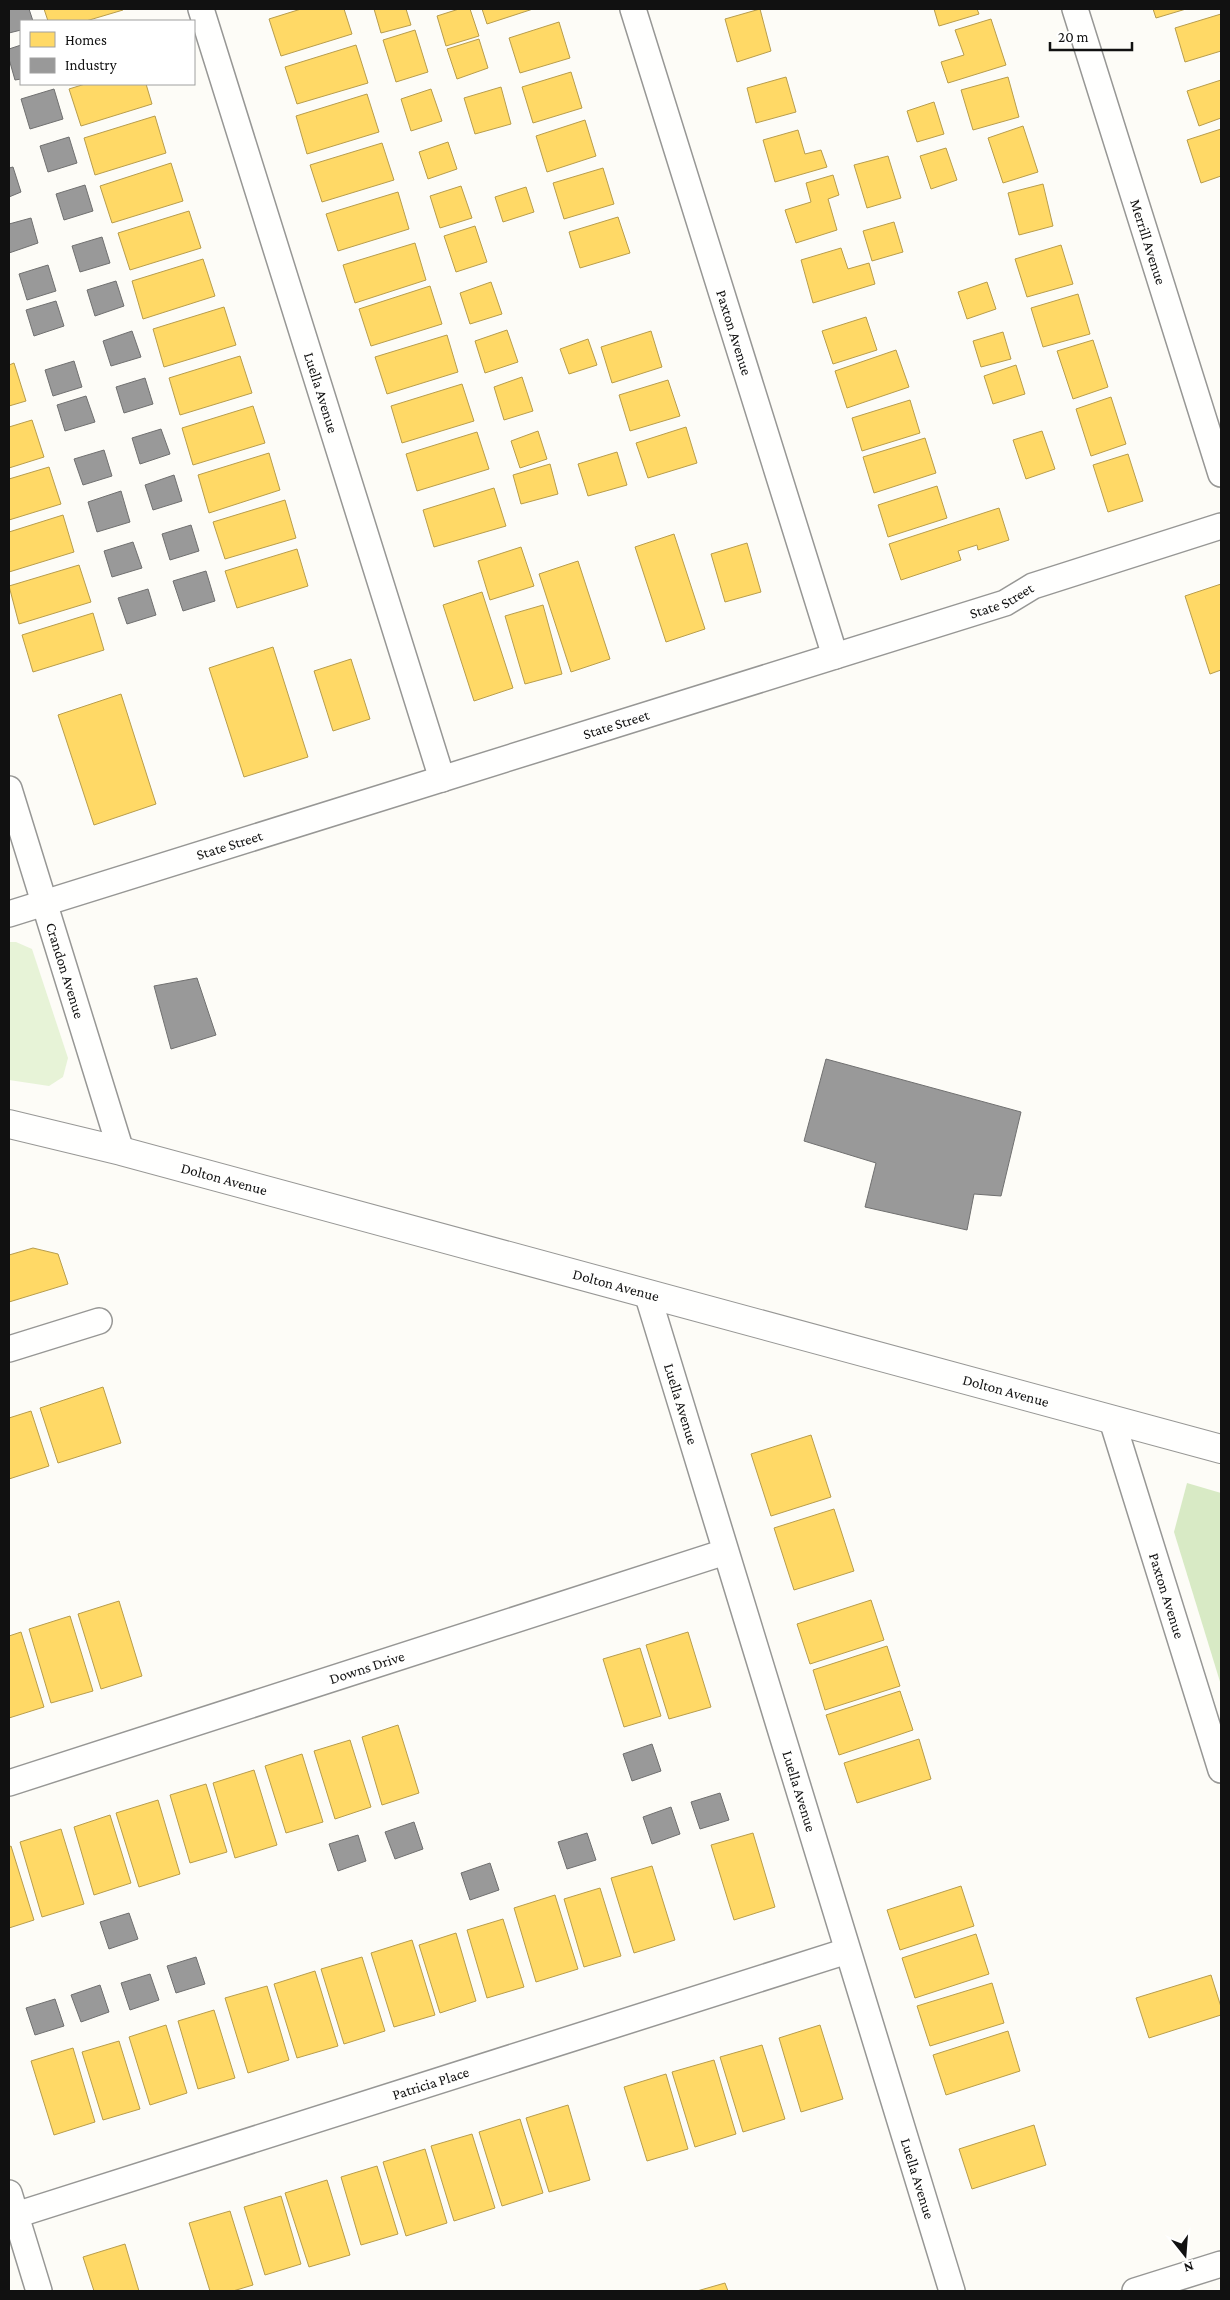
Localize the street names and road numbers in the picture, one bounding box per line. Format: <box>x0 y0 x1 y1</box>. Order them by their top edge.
street label: Merrill Avenue <box>1127 197 1169 287</box>
street label: Paxton Avenue <box>713 288 755 378</box>
street label: Luella Avenue <box>301 350 341 435</box>
street label: State Street <box>968 579 1037 622</box>
street label: State Street <box>581 706 652 742</box>
street label: State Street <box>194 827 265 863</box>
street label: Crandon Avenue <box>43 921 88 1021</box>
street label: Dolton Avenue <box>179 1160 269 1198</box>
street label: Dolton Avenue <box>571 1266 661 1305</box>
street label: Luella Avenue <box>661 1362 701 1447</box>
street label: Dolton Avenue <box>961 1371 1051 1410</box>
street label: Paxton Avenue <box>1146 1551 1188 1641</box>
street label: Downs Drive <box>327 1648 407 1687</box>
street label: Luella Avenue <box>779 1749 819 1834</box>
street label: Patricia Place <box>390 2063 471 2103</box>
street label: Luella Avenue <box>898 2136 938 2221</box>

